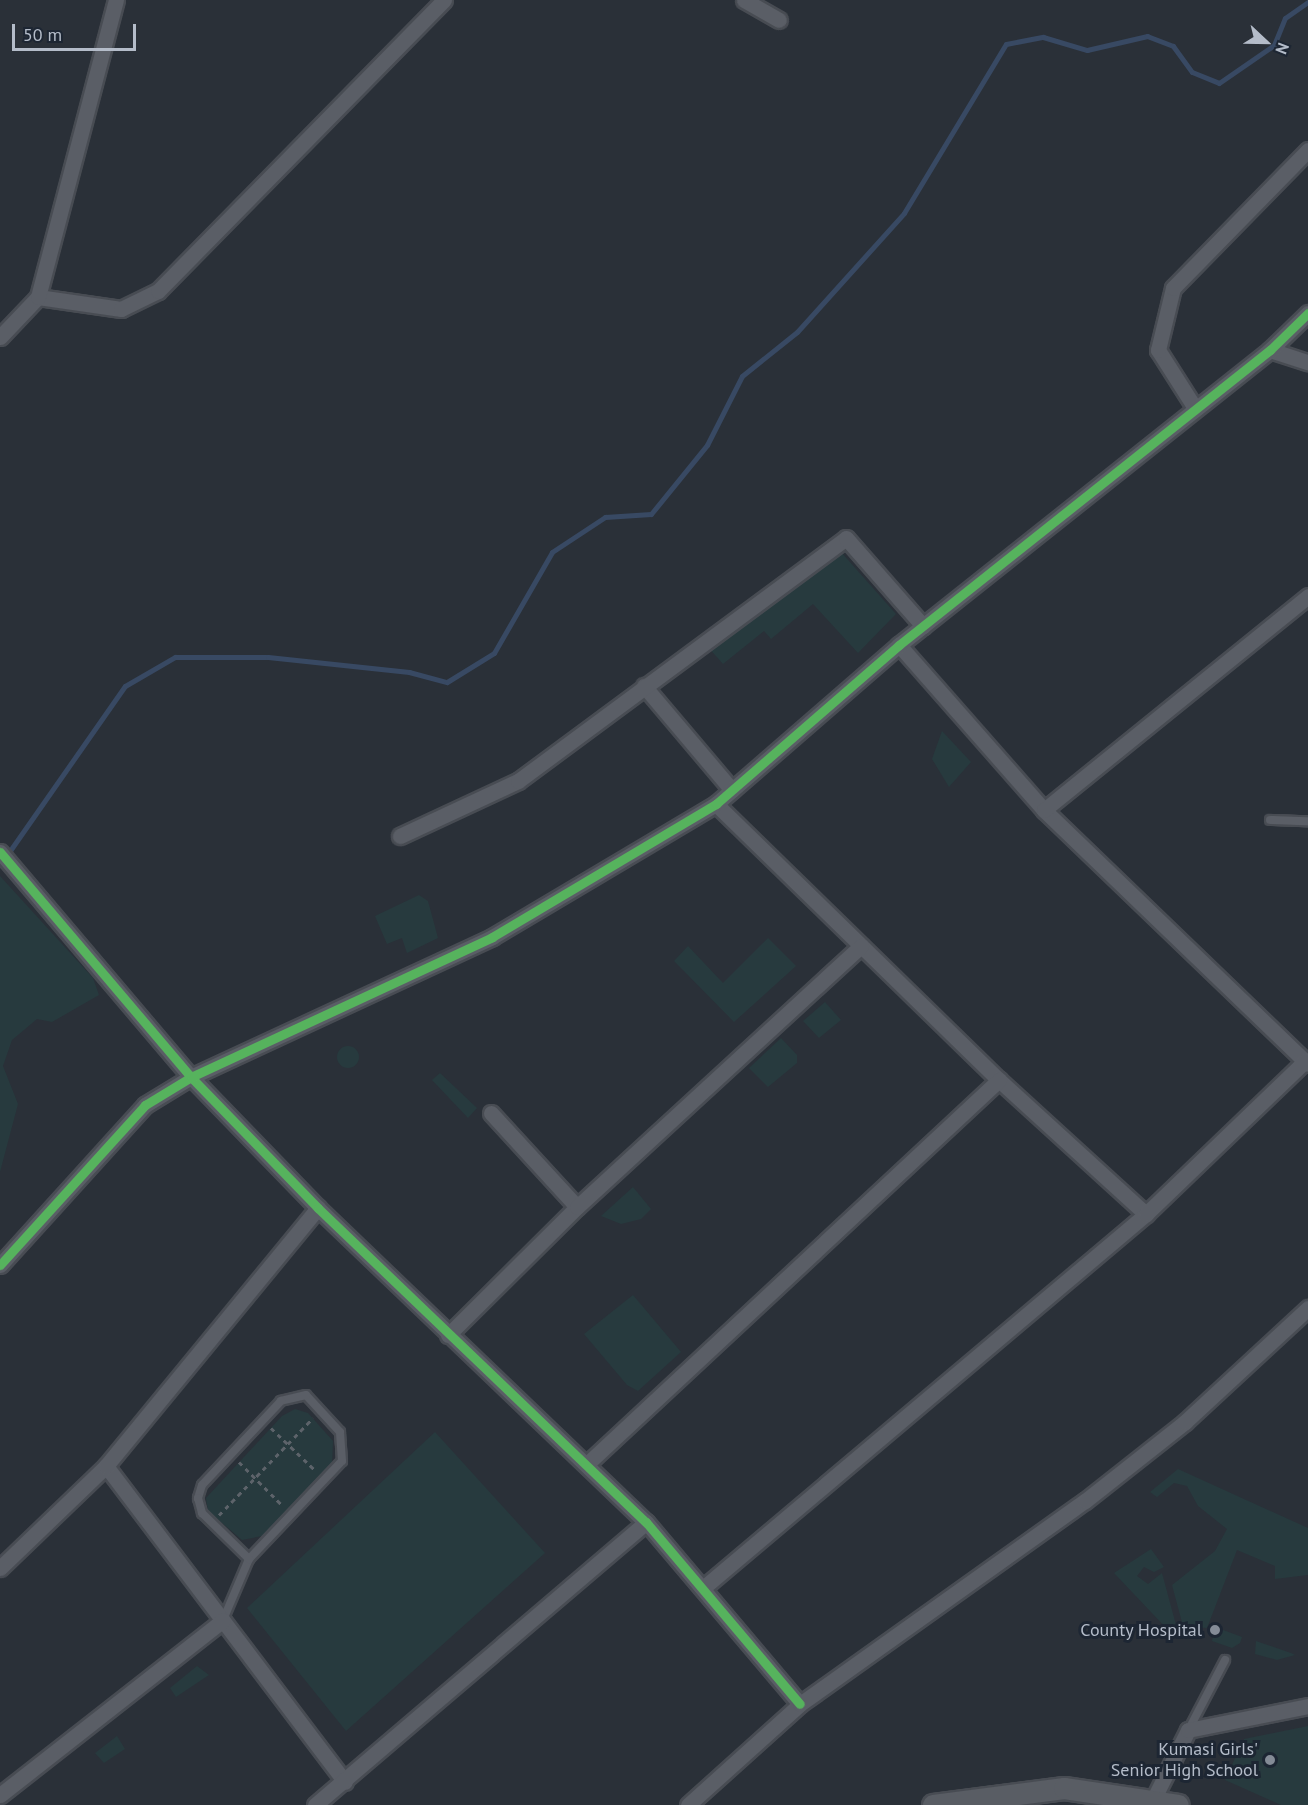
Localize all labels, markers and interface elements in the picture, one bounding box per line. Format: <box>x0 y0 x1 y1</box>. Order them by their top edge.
scale bar <box>15 12 140 50</box>
north arrow <box>1236 12 1296 72</box>
text: 50 m <box>23 23 62 46</box>
text: N <box>1271 40 1294 57</box>
place label: County Hospital <box>1080 1619 1202 1641</box>
marker: County Hospital <box>1206 1621 1224 1639</box>
place label: Kumasi Girls' Senior High School <box>1111 1739 1258 1782</box>
marker: Kumasi Girls' Senior High School <box>1263 1753 1277 1767</box>

